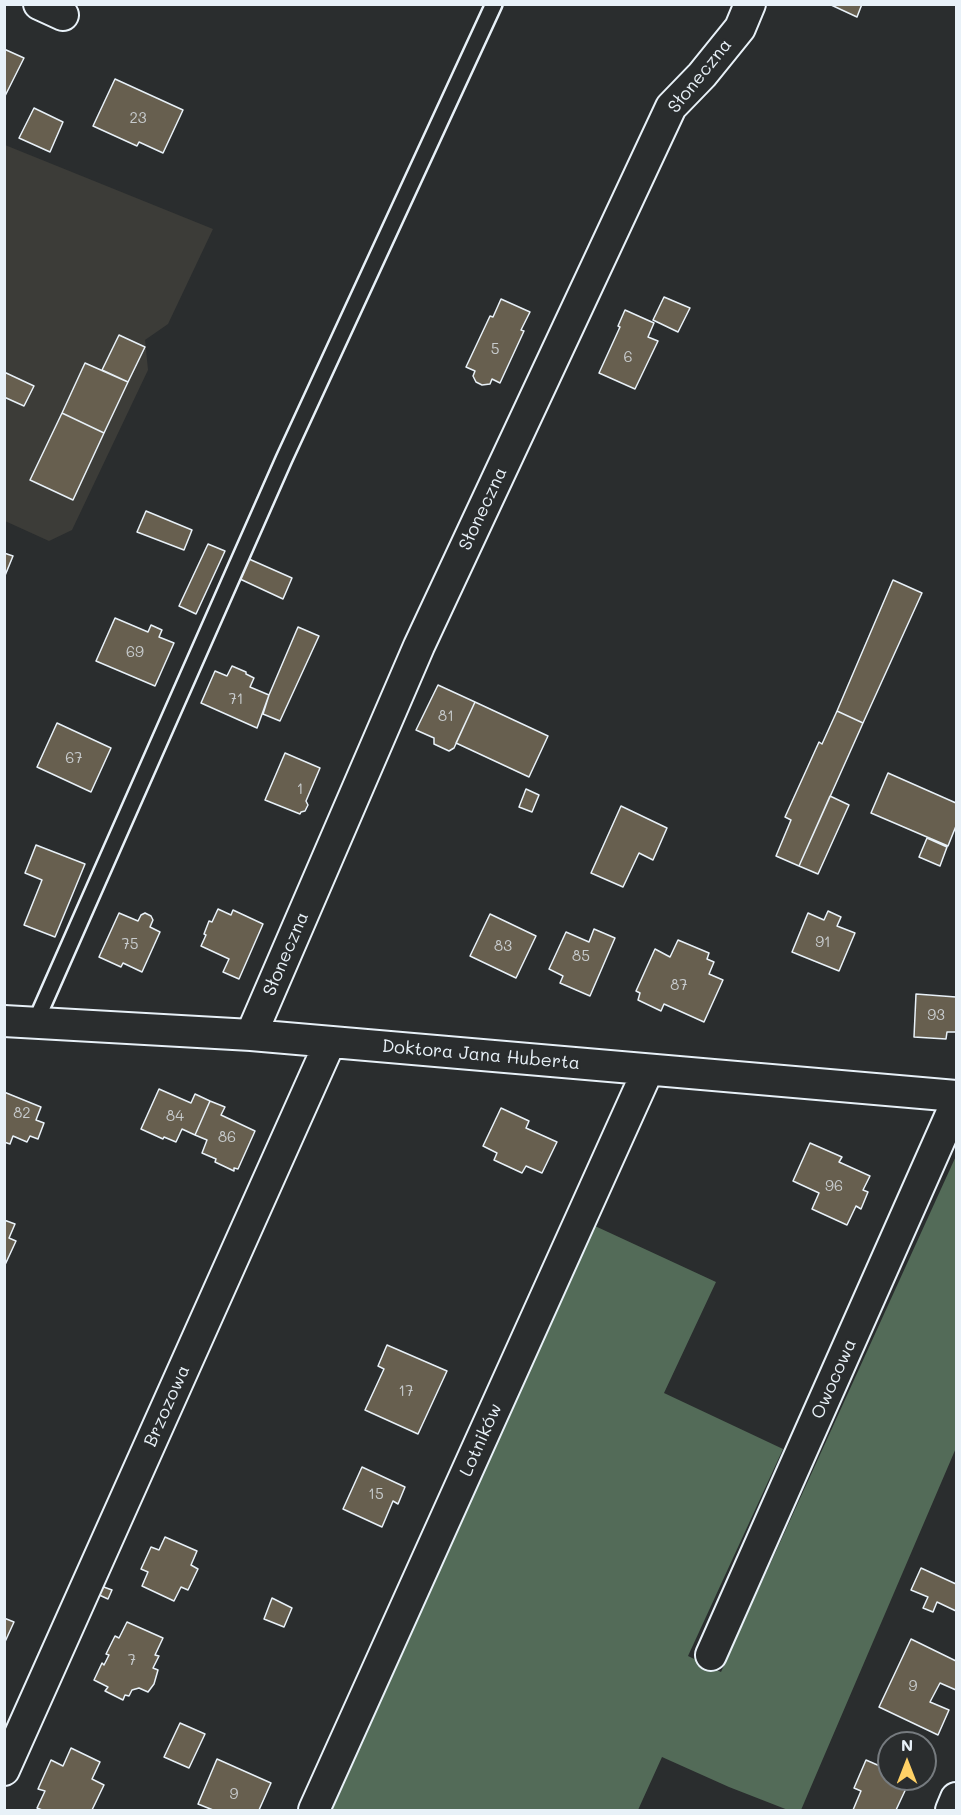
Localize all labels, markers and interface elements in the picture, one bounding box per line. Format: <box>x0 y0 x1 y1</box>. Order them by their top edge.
street label: Słoneczna <box>664 35 736 117</box>
house number: 23 <box>129 109 147 127</box>
house number: 5 <box>491 340 499 358</box>
house number: 6 <box>623 348 633 366</box>
street label: Słoneczna <box>454 464 512 554</box>
house number: 69 <box>126 643 144 661</box>
house number: 71 <box>228 690 244 708</box>
house number: 81 <box>438 707 454 725</box>
house number: 67 <box>65 749 83 767</box>
house number: 1 <box>297 780 303 798</box>
street label: Słoneczna <box>259 909 313 999</box>
house number: 91 <box>815 933 831 951</box>
house number: 75 <box>121 935 139 953</box>
house number: 83 <box>494 937 512 955</box>
house number: 85 <box>572 947 590 965</box>
house number: 87 <box>670 976 688 994</box>
house number: 93 <box>927 1006 945 1024</box>
street label: Doktora Jana Huberta <box>381 1036 581 1074</box>
house number: 82 <box>13 1104 31 1122</box>
house number: 84 <box>166 1107 184 1125</box>
house number: 86 <box>218 1128 236 1146</box>
house number: 96 <box>825 1177 843 1195</box>
street label: Owocowa <box>807 1336 861 1422</box>
street label: Brzozowa <box>139 1362 195 1450</box>
house number: 17 <box>398 1382 414 1400</box>
street label: Lotników <box>455 1400 507 1480</box>
house number: 15 <box>368 1485 384 1503</box>
house number: 7 <box>128 1651 136 1669</box>
house number: 9 <box>909 1677 917 1695</box>
north arrow <box>877 1731 937 1791</box>
text: N <box>901 1734 913 1755</box>
house number: 9 <box>230 1785 238 1803</box>

